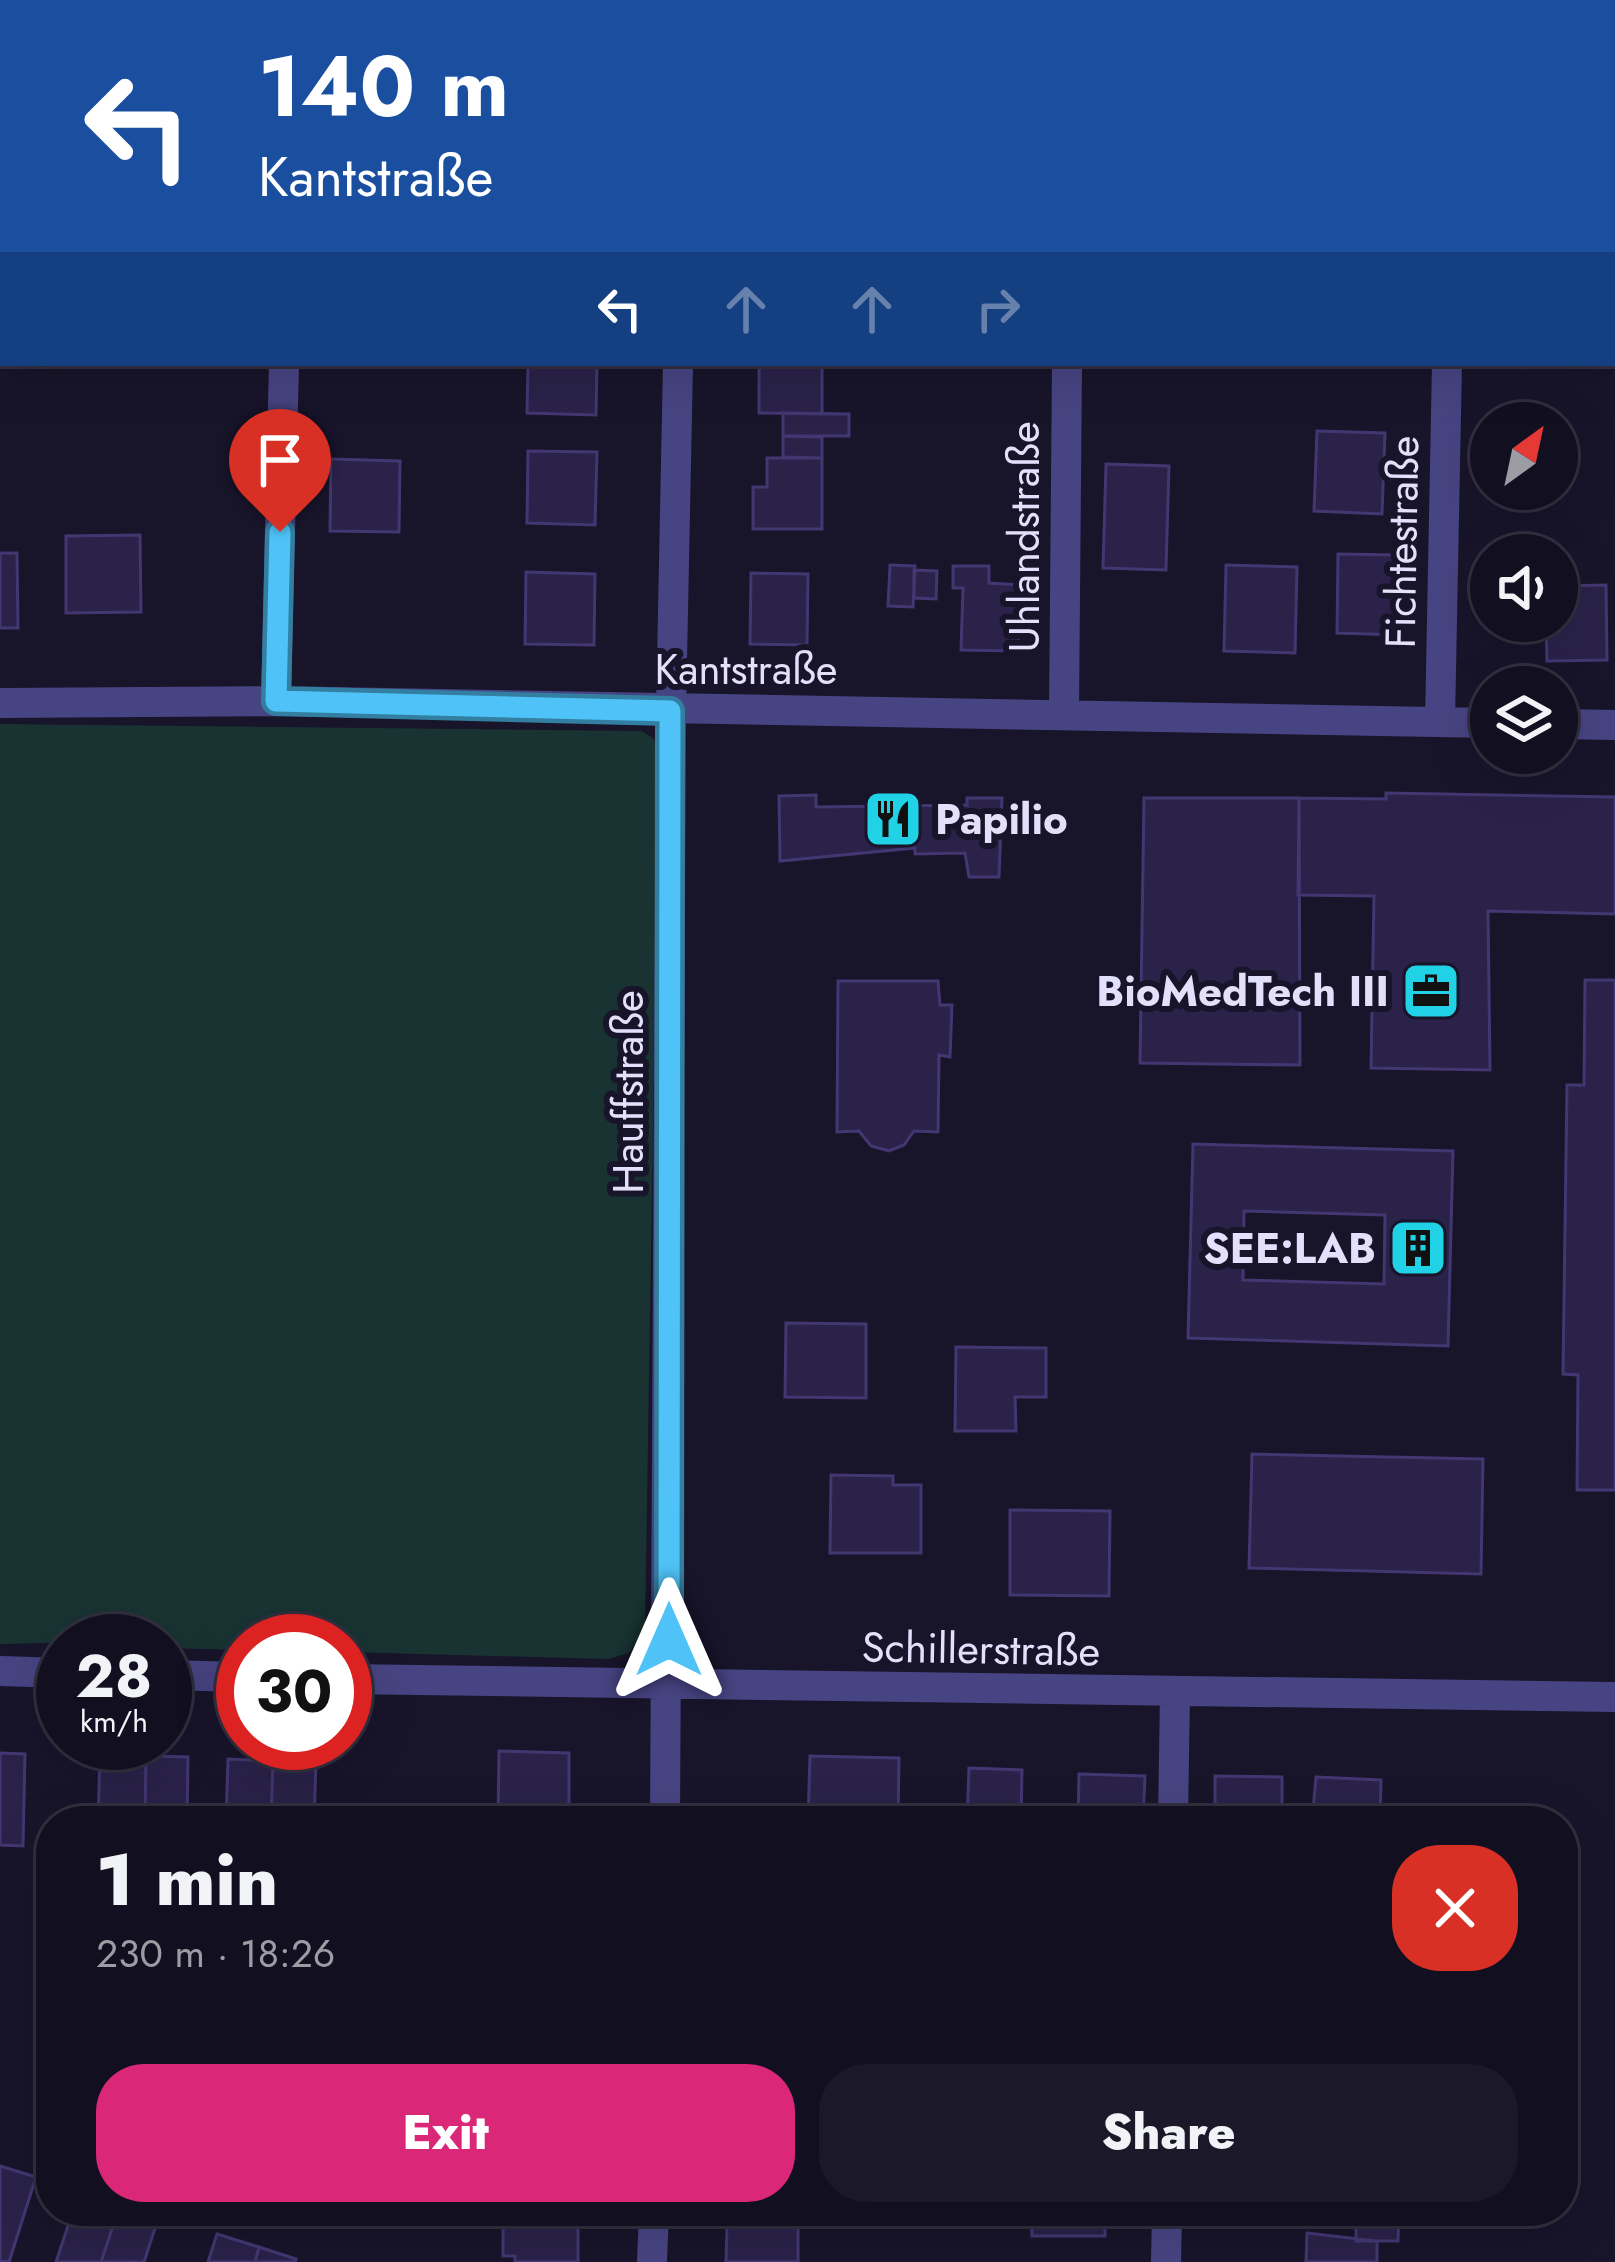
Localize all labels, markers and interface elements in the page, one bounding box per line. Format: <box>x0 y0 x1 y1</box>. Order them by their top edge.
text: 140 m <box>258 26 509 148</box>
icon: left <box>60 48 216 204</box>
text: Kantstraße <box>258 138 493 216</box>
icon: left <box>587 276 653 342</box>
icon: ahead <box>713 276 779 342</box>
icon: ahead <box>839 276 905 342</box>
icon: right <box>965 276 1031 342</box>
north arrow <box>1470 402 1578 510</box>
map controls <box>1470 402 1578 774</box>
pin <box>229 409 331 532</box>
street label: Uhlandstraße <box>994 421 1055 653</box>
icon: arrive <box>247 427 313 493</box>
street label: Fichtestraße <box>1370 435 1434 649</box>
button: sound <box>1470 534 1578 642</box>
street label: Kantstraße <box>654 639 838 700</box>
button: layers <box>1470 666 1578 774</box>
restaurant icon: Papilio <box>862 788 924 850</box>
place label: Papilio <box>935 789 1068 850</box>
office icon: BioMedTech III <box>1400 960 1462 1022</box>
place label: BioMedTech III <box>1096 961 1389 1022</box>
street label: Hauffstraße <box>598 990 659 1194</box>
building icon: SEE:LAB <box>1387 1217 1449 1279</box>
place label: SEE:LAB <box>1203 1218 1376 1279</box>
position arrow <box>606 1577 732 1703</box>
speed limit sign: 30 <box>216 1614 372 1770</box>
street label: Schillerstraße <box>861 1616 1101 1682</box>
text: 28 <box>76 1633 152 1720</box>
text: km/h <box>80 1700 148 1743</box>
text: 1 min <box>96 1828 278 1932</box>
button: close <box>1392 1845 1518 1971</box>
text: 230 m · 18:26 <box>96 1925 335 1982</box>
button: Exit <box>96 2064 795 2202</box>
button: Share <box>819 2064 1518 2202</box>

